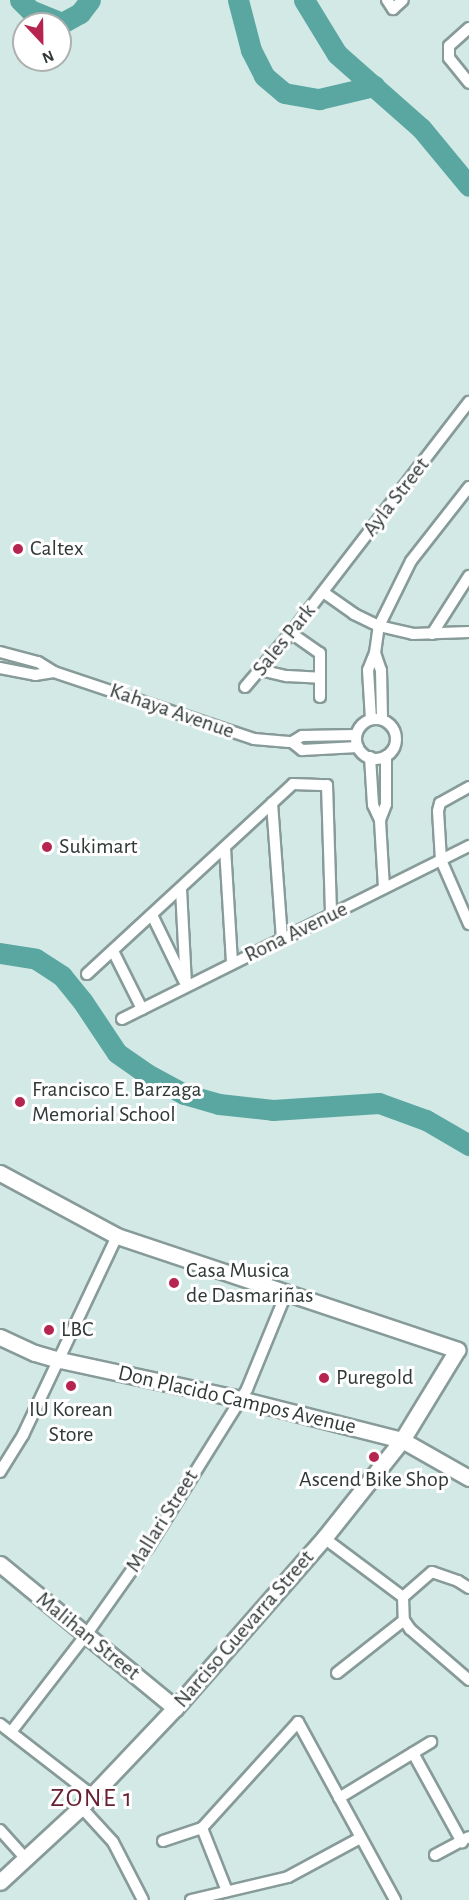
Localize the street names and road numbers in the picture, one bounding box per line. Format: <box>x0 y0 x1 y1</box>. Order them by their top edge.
street label: Ayla Street <box>357 452 435 542</box>
street label: Sales Park <box>247 598 321 682</box>
street label: Kahaya Avenue <box>106 677 238 745</box>
street label: Rona Avenue <box>240 896 352 968</box>
street label: Don Placido Campos Avenue <box>115 1360 359 1440</box>
street label: Mallari Street <box>120 1465 204 1577</box>
street label: Narciso Guevarra Street <box>168 1545 320 1713</box>
street label: Malihan Street <box>31 1586 145 1686</box>

